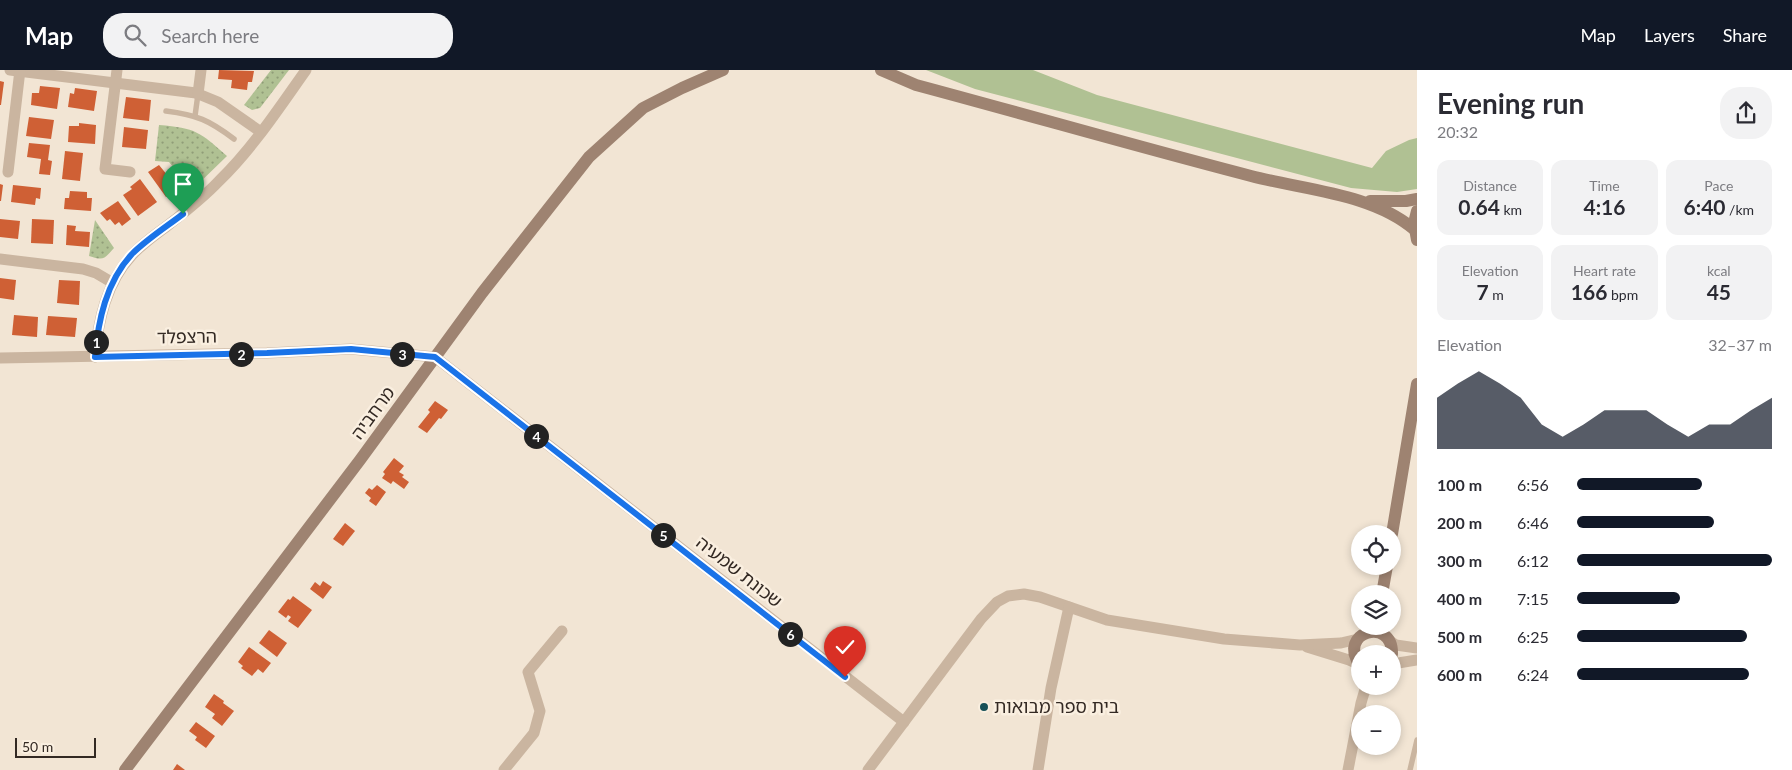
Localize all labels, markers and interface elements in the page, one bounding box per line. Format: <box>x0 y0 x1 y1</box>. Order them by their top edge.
search box <box>103 13 453 58</box>
text: Map <box>25 21 73 50</box>
icon: search <box>121 21 149 49</box>
text: Search here <box>161 24 259 47</box>
text: Map <box>1580 24 1616 46</box>
text: Layers <box>1644 24 1695 46</box>
text: Share <box>1723 24 1767 46</box>
text: Evening run <box>1437 86 1584 120</box>
button: share <box>1720 87 1772 139</box>
text: 20:32 <box>1437 122 1478 141</box>
pin <box>162 163 204 214</box>
icon: arrive <box>169 170 197 198</box>
text: Distance <box>1463 177 1517 194</box>
text: Time <box>1589 177 1620 194</box>
text: Pace <box>1704 177 1733 194</box>
text: 0.64 <box>1458 194 1500 219</box>
text: 4:16 <box>1584 194 1625 219</box>
text: 6:40 <box>1684 194 1726 219</box>
text: km <box>1500 201 1522 218</box>
text: /km <box>1726 201 1754 218</box>
text: Elevation <box>1462 262 1519 279</box>
text: Heart rate <box>1573 262 1636 279</box>
text: kcal <box>1707 262 1731 279</box>
text: 7 <box>1477 279 1489 304</box>
text: 166 <box>1571 279 1607 304</box>
text: 45 <box>1707 279 1731 304</box>
text: m <box>1489 286 1504 303</box>
text: bpm <box>1607 286 1638 303</box>
street label: הרצפלד <box>157 324 217 348</box>
pin: 1 <box>84 330 108 354</box>
text: 1 <box>92 334 101 351</box>
text: Elevation <box>1437 335 1502 354</box>
text: 32–37 m <box>1708 335 1772 354</box>
pin: 2 <box>228 342 254 366</box>
pin: 3 <box>390 342 414 366</box>
text: 2 <box>237 346 246 363</box>
text: 3 <box>398 346 407 363</box>
street label: מרחביה <box>346 382 399 443</box>
pin: 4 <box>524 424 548 448</box>
text: 4 <box>532 428 541 445</box>
text: 100 m <box>1437 475 1482 494</box>
text: 6:56 <box>1517 475 1549 494</box>
text: 200 m <box>1437 513 1482 532</box>
text: 6:46 <box>1517 513 1549 532</box>
pin: 5 <box>650 522 676 548</box>
map controls <box>1351 525 1401 755</box>
button: locate <box>1351 525 1401 575</box>
text: 5 <box>659 527 668 544</box>
street label: שכונת שמעיה <box>692 531 787 612</box>
text: 300 m <box>1437 551 1482 570</box>
text: 6:12 <box>1517 551 1549 570</box>
button: layers <box>1351 585 1401 635</box>
text: 400 m <box>1437 589 1482 608</box>
text: 7:15 <box>1517 589 1549 608</box>
pin: 6 <box>778 622 802 646</box>
text: 6 <box>786 626 795 643</box>
pin <box>824 626 866 677</box>
text: 500 m <box>1437 627 1482 646</box>
text: 6:25 <box>1517 627 1549 646</box>
icon: check <box>831 633 859 661</box>
button: + <box>1351 645 1401 695</box>
text: 600 m <box>1437 665 1482 684</box>
text: 6:24 <box>1517 665 1549 684</box>
place label: בית ספר מבואות <box>994 695 1119 717</box>
marker: בית ספר מבואות <box>978 701 990 713</box>
button: − <box>1351 705 1401 755</box>
scale bar <box>15 735 96 758</box>
text: 50 m <box>22 738 53 755</box>

